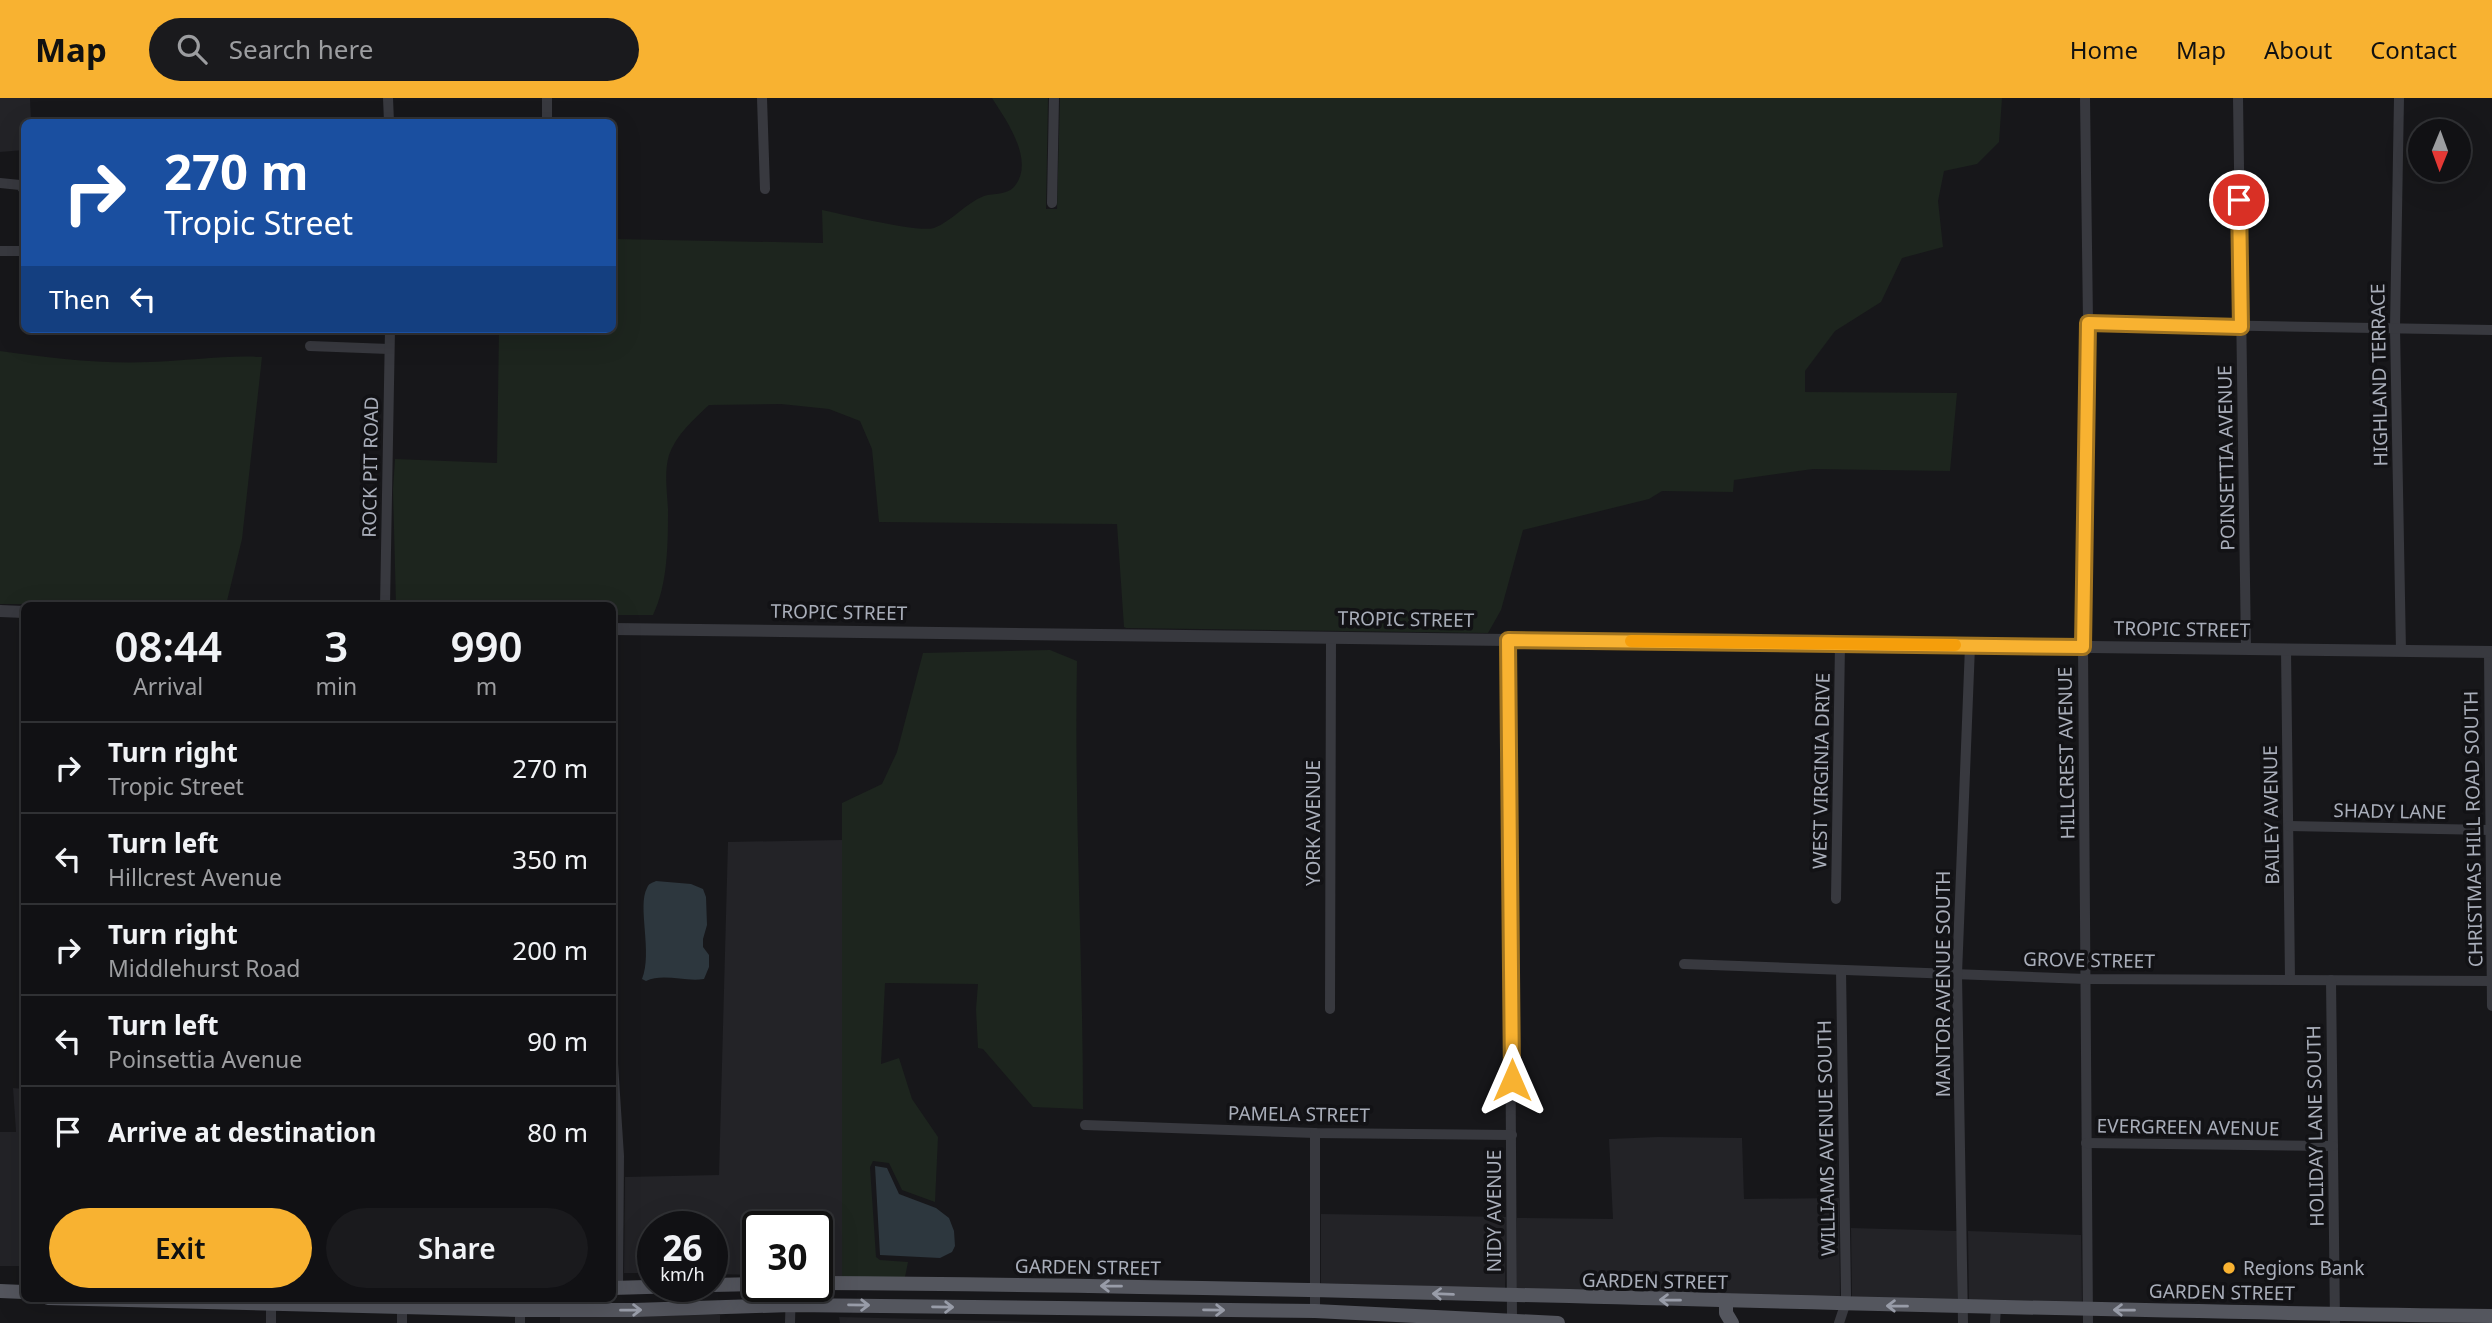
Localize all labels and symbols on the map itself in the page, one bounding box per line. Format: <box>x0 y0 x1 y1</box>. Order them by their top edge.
north arrow <box>2408 119 2471 182</box>
pin <box>2209 170 2269 230</box>
street label: HIGHLAND TERRACE <box>2364 283 2394 467</box>
street label: POINSETTIA AVENUE <box>2211 365 2241 551</box>
street label: ROCK PIT ROAD <box>356 396 384 538</box>
street label: TROPIC STREET <box>770 598 908 626</box>
street label: TROPIC STREET <box>1337 605 1475 633</box>
street label: TROPIC STREET <box>2113 615 2251 643</box>
street label: HILLCREST AVENUE <box>2051 666 2081 840</box>
street label: WEST VIRGINIA DRIVE <box>1806 673 1836 869</box>
street label: CHRISTMAS HILL ROAD SOUTH <box>2458 691 2488 967</box>
street label: BAILEY AVENUE <box>2257 745 2285 885</box>
street label: YORK AVENUE <box>1300 760 1326 886</box>
street label: SHADY LANE <box>2333 797 2447 825</box>
street label: MANTOR AVENUE SOUTH <box>1930 871 1956 1097</box>
street label: GROVE STREET <box>2023 946 2156 974</box>
street label: WILLIAMS AVENUE SOUTH <box>1811 1020 1841 1256</box>
street label: HOLIDAY LANE SOUTH <box>2300 1025 2330 1227</box>
position arrow <box>1475 1043 1549 1117</box>
street label: PAMELA STREET <box>1228 1100 1371 1128</box>
street label: EVERGREEN AVENUE <box>2096 1112 2280 1142</box>
street label: NIDY AVENUE <box>1481 1150 1507 1272</box>
speed limit sign: 30 <box>742 1211 833 1302</box>
street label: GARDEN STREET <box>1015 1253 1162 1281</box>
place label: Regions Bank <box>2243 1255 2364 1281</box>
marker: Regions Bank <box>2221 1260 2237 1276</box>
street label: GARDEN STREET <box>1582 1267 1729 1295</box>
street label: GARDEN STREET <box>2149 1278 2296 1306</box>
one-way arrow <box>1100 1280 1123 1293</box>
one-way arrow <box>1432 1287 1455 1301</box>
one-way arrow <box>1658 1294 1681 1307</box>
one-way arrow <box>847 1299 870 1312</box>
one-way arrow <box>1886 1299 1909 1313</box>
one-way arrow <box>931 1300 954 1313</box>
one-way arrow <box>619 1303 642 1316</box>
one-way arrow <box>1203 1303 1226 1317</box>
one-way arrow <box>2113 1303 2136 1317</box>

